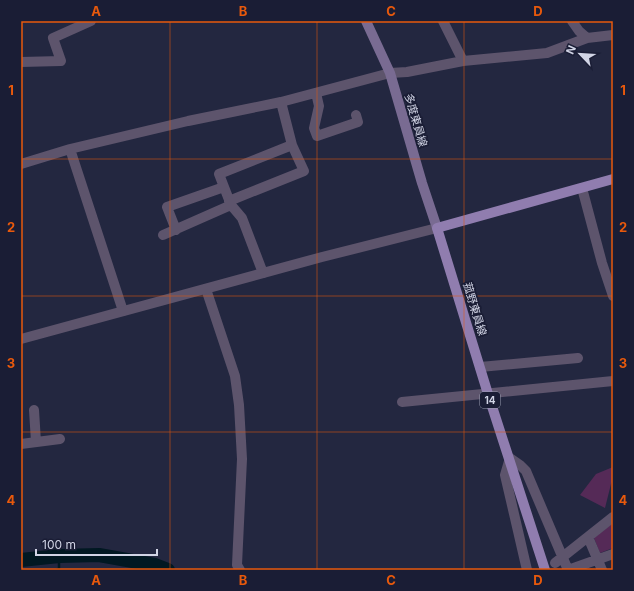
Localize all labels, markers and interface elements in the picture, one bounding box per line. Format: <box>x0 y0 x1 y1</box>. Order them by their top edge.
text: A <box>91 3 101 19</box>
text: B <box>239 3 248 19</box>
text: C <box>386 3 396 19</box>
text: D <box>533 3 543 19</box>
north arrow <box>560 34 600 74</box>
text: N <box>563 43 579 57</box>
text: 1 <box>8 82 14 98</box>
text: 1 <box>620 82 626 98</box>
street label: 多度東員線 <box>402 92 430 148</box>
text: 2 <box>7 219 15 235</box>
text: 2 <box>619 219 627 235</box>
street label: 菰野東員線 <box>460 281 490 337</box>
text: 3 <box>7 355 15 371</box>
text: 3 <box>619 355 627 371</box>
road number: 14 <box>480 392 500 408</box>
text: 4 <box>7 492 16 508</box>
text: 4 <box>619 492 628 508</box>
scale bar <box>36 531 157 557</box>
text: 100 m <box>42 537 76 552</box>
text: A <box>91 572 101 588</box>
text: B <box>239 572 248 588</box>
text: C <box>386 572 396 588</box>
text: D <box>533 572 543 588</box>

